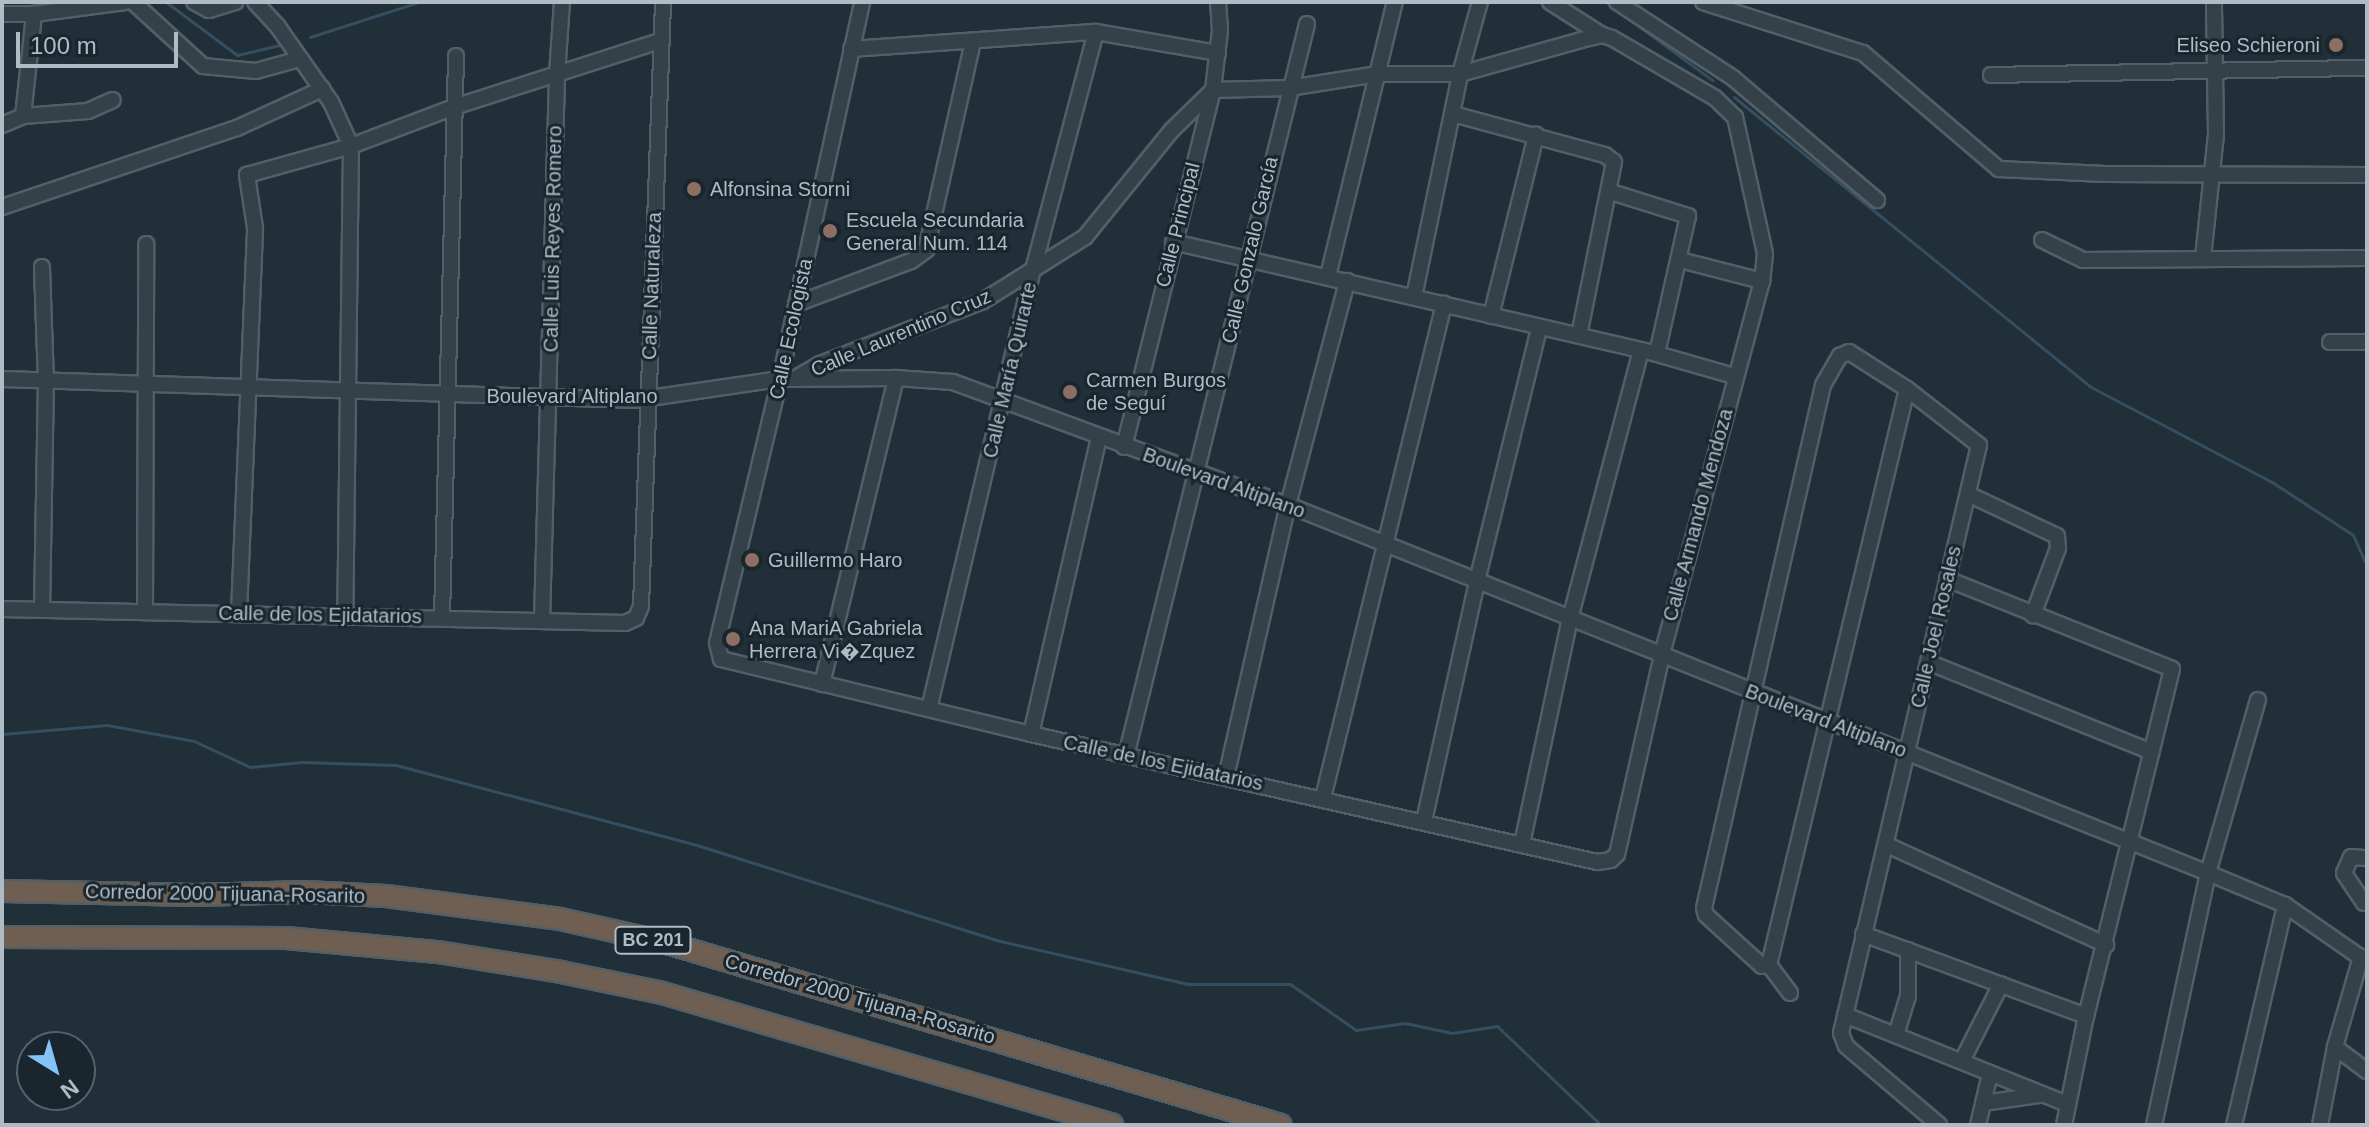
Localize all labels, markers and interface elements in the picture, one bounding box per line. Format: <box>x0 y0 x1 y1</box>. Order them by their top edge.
scale bar <box>20 16 182 66</box>
text: 100 m <box>30 32 97 59</box>
place label: Eliseo Schieroni <box>2177 33 2320 57</box>
marker: Eliseo Schieroni <box>2327 36 2345 54</box>
street label: Calle Luis Reyes Romero <box>539 125 567 353</box>
street label: Calle Gonzalo García <box>1217 154 1283 346</box>
street label: Calle Principal <box>1151 160 1205 290</box>
place label: Alfonsina Storni <box>710 177 850 201</box>
marker: Alfonsina Storni <box>685 180 703 198</box>
place label: Escuela Secundaria General Num. 114 <box>846 208 1024 255</box>
street label: Calle Naturaleza <box>637 212 667 360</box>
marker: Escuela Secundaria General Num. 114 <box>821 222 839 240</box>
street label: Calle Ecologista <box>764 256 818 402</box>
street label: Calle María Quirarte <box>978 280 1042 460</box>
street label: Calle Laurentino Cruz <box>807 284 995 382</box>
place label: Carmen Burgos de Seguí <box>1086 368 1226 415</box>
marker: Carmen Burgos de Seguí <box>1061 383 1079 401</box>
street label: Boulevard Altiplano <box>486 384 658 408</box>
street label: Calle Armando Mendoza <box>1658 406 1738 624</box>
street label: Boulevard Altiplano <box>1139 442 1309 524</box>
street label: Calle Joel Rosales <box>1906 544 1966 710</box>
place label: Guillermo Haro <box>768 548 902 572</box>
marker: Guillermo Haro <box>743 551 761 569</box>
street label: Calle de los Ejidatarios <box>218 601 422 629</box>
place label: Ana MariA Gabriela Herrera Vi�Zquez <box>749 616 924 663</box>
marker: Ana MariA Gabriela Herrera Vi�Zquez <box>724 630 742 648</box>
street label: Boulevard Altiplano <box>1741 679 1911 763</box>
street label: Calle de los Ejidatarios <box>1061 730 1265 796</box>
street label: Corredor 2000 Tijuana-Rosarito <box>85 880 365 908</box>
road number: BC 201 <box>613 926 693 954</box>
street label: Corredor 2000 Tijuana-Rosarito <box>722 949 998 1049</box>
north arrow <box>16 1031 96 1111</box>
text: N <box>56 1074 83 1104</box>

